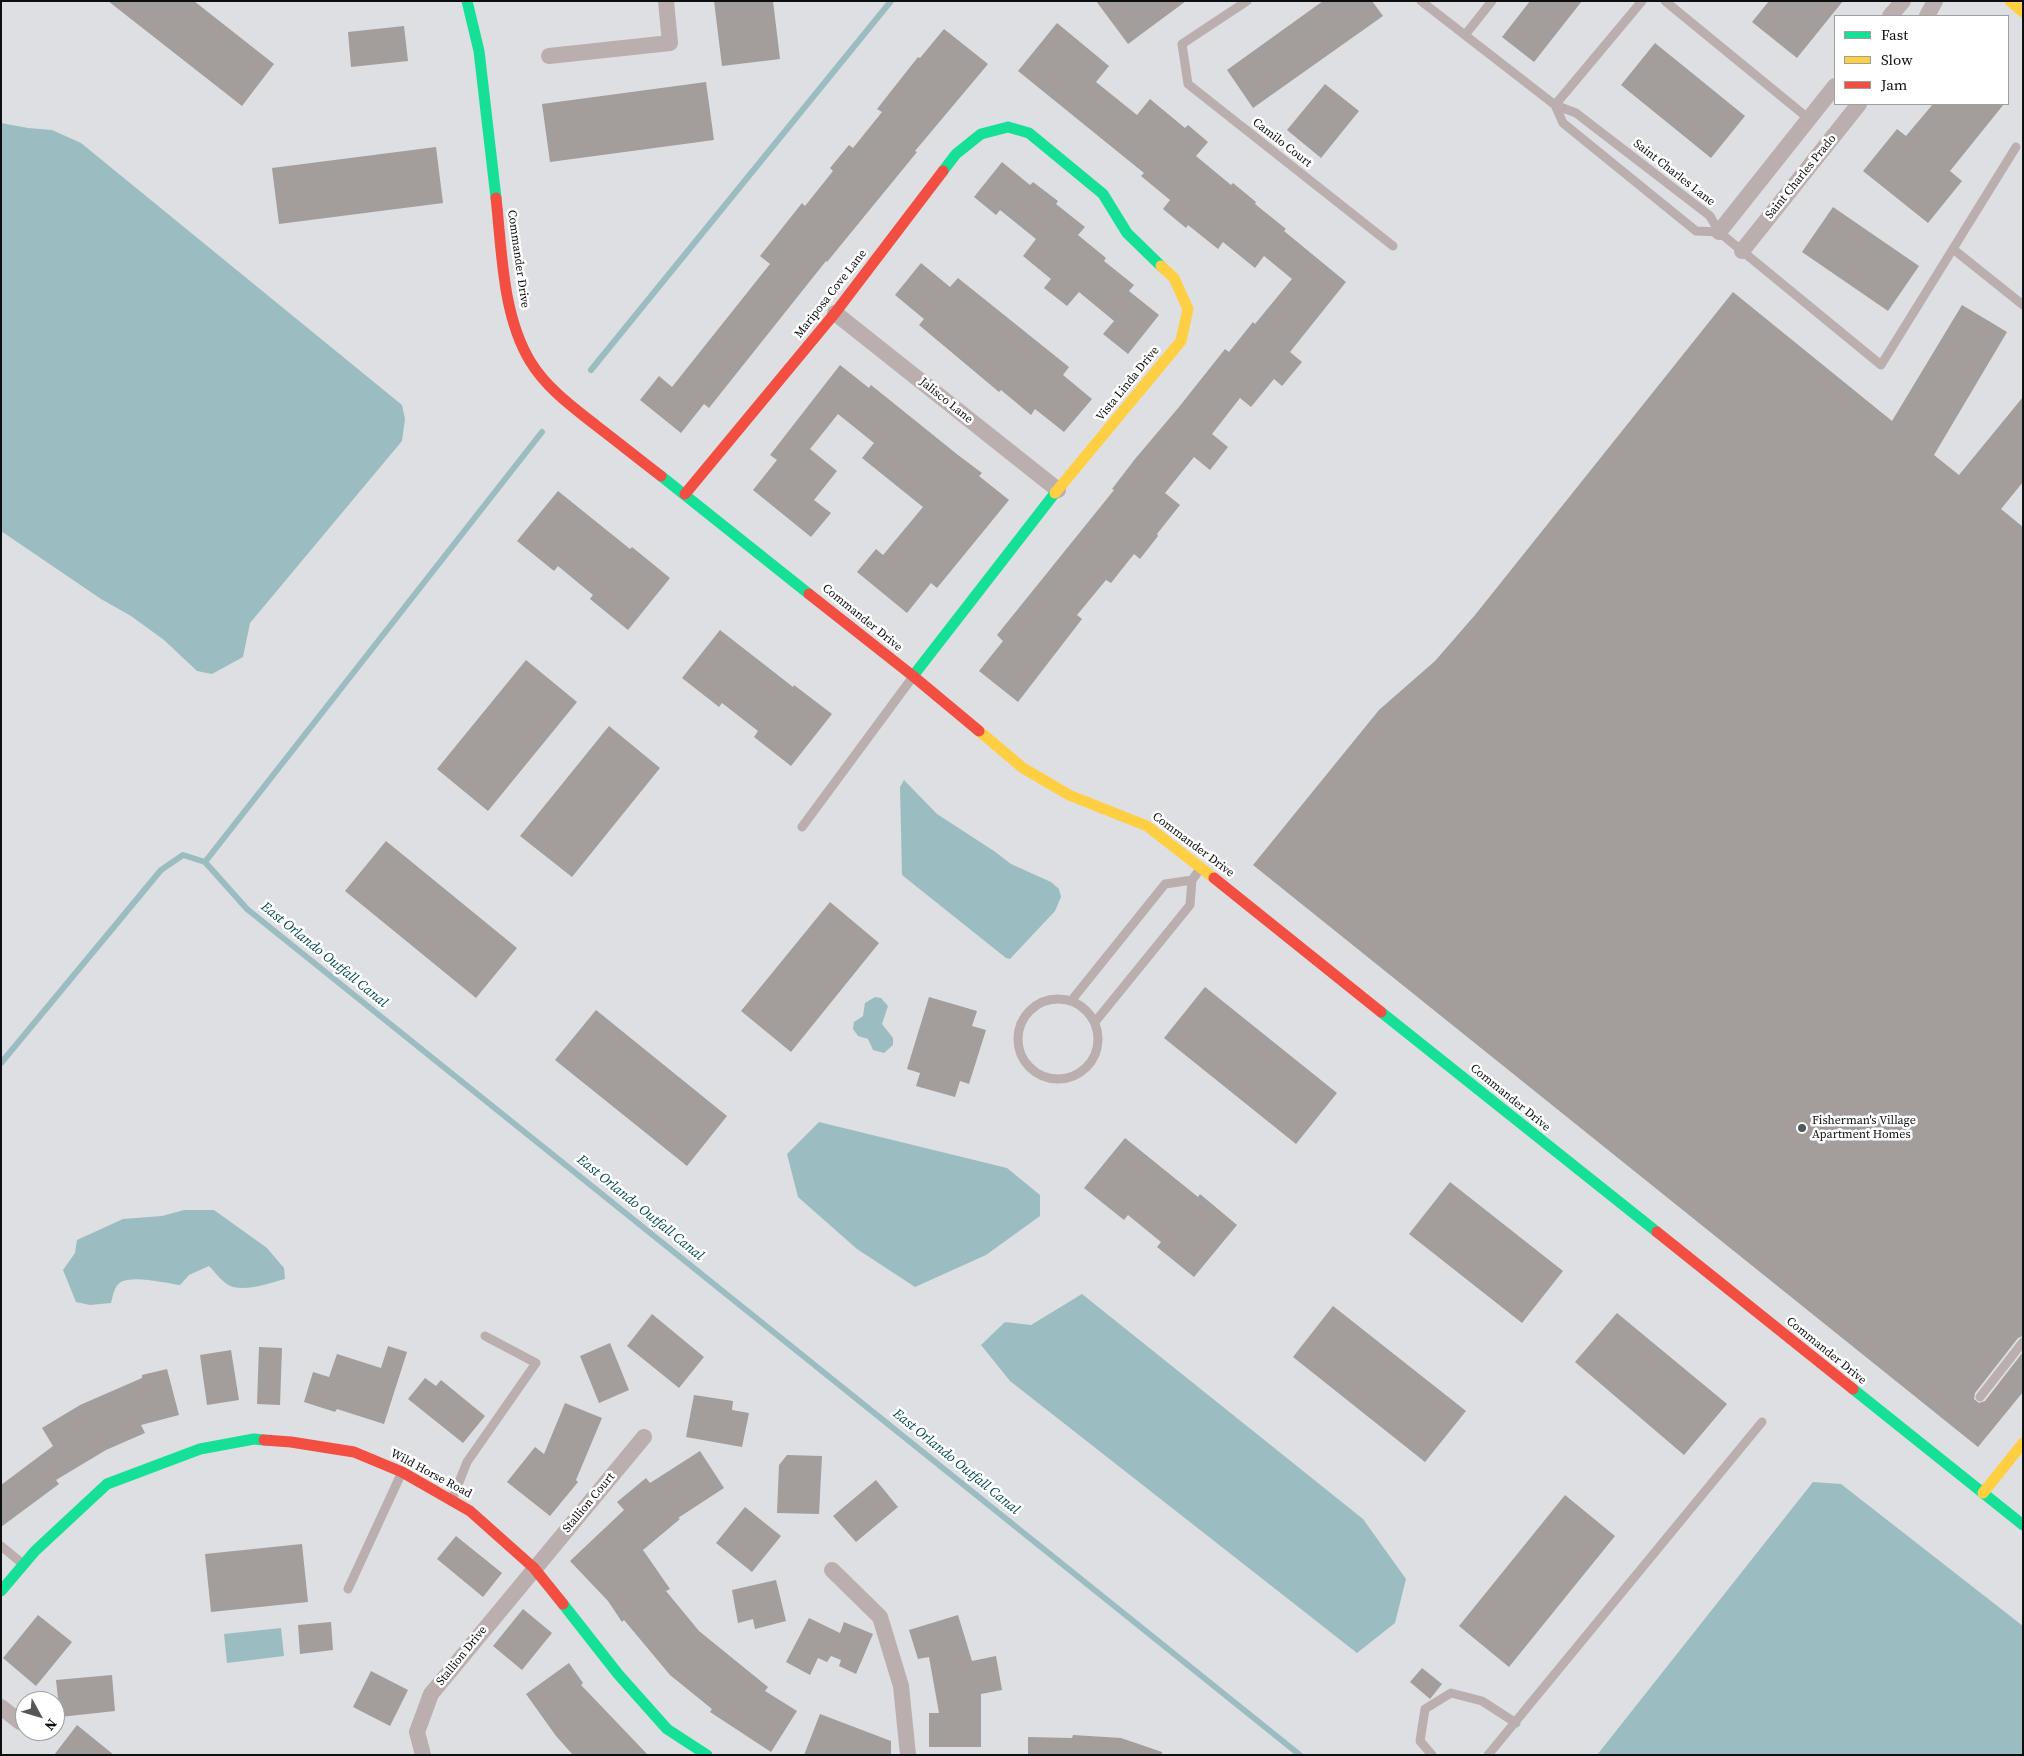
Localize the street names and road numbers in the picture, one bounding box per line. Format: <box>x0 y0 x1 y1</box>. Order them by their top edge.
street label: Camilo Court <box>1250 115 1314 171</box>
street label: Saint Charles Prado <box>1762 132 1840 222</box>
street label: Saint Charles Lane <box>1630 137 1718 209</box>
street label: Commander Drive <box>504 209 532 309</box>
street label: Mariposa Cove Lane <box>792 247 870 341</box>
street label: Vista Linda Drive <box>1094 344 1162 424</box>
street label: Jalisco Lane <box>916 375 976 427</box>
street label: Commander Drive <box>819 581 905 655</box>
street label: Commander Drive <box>1149 810 1237 880</box>
street label: Commander Drive <box>1467 1061 1553 1135</box>
street label: Commander Drive <box>1783 1314 1869 1388</box>
street label: Wild Horse Road <box>388 1446 474 1502</box>
street label: Stallion Court <box>560 1470 618 1536</box>
street label: Stallion Drive <box>434 1623 490 1689</box>

